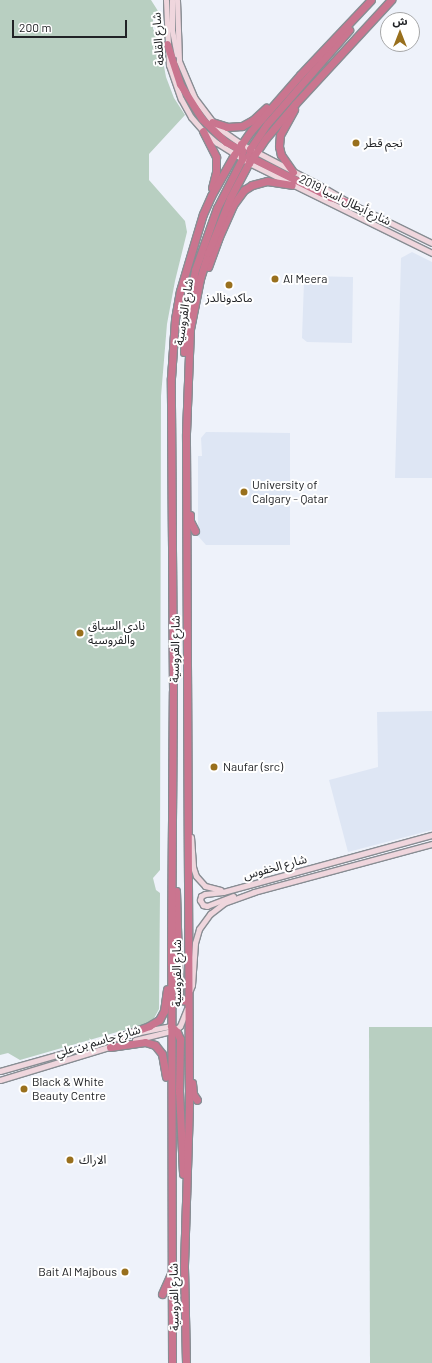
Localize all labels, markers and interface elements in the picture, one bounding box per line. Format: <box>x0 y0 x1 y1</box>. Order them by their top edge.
scale bar <box>14 12 129 38</box>
street label: شارع القلعة <box>149 12 167 66</box>
north arrow <box>380 12 420 52</box>
text: ش <box>392 14 408 27</box>
text: 200 m <box>19 20 51 34</box>
place label: نجم قطر <box>364 136 403 150</box>
marker: نجم قطر <box>351 138 361 148</box>
street label: شارع أبطال اسيا 2019 <box>297 171 393 229</box>
place label: Al Meera <box>283 272 327 286</box>
marker: Al Meera <box>270 274 280 284</box>
street label: شارع الفروسية <box>172 278 196 346</box>
marker: ماكدونالدز <box>224 280 234 290</box>
place label: ماكدونالدز <box>205 291 253 305</box>
place label: University of Calgary - Qatar <box>252 478 328 506</box>
marker: University of Calgary - Qatar <box>239 487 249 497</box>
street label: شارع الفروسية <box>167 615 183 683</box>
place label: نادي السباق والفروسية <box>88 619 145 647</box>
marker: نادي السباق والفروسية <box>75 628 85 638</box>
place label: Naufar (src) <box>223 760 283 774</box>
marker: Naufar (src) <box>208 761 220 773</box>
street label: شارع الخفوس <box>241 852 309 882</box>
street label: شارع الفروسية <box>170 939 184 1007</box>
street label: شارع جاسم بن علي <box>54 1022 142 1060</box>
place label: Black & White Beauty Centre <box>32 1075 106 1103</box>
marker: Black & White Beauty Centre <box>19 1084 29 1094</box>
place label: الاراك <box>79 1153 106 1167</box>
marker: الاراك <box>64 1154 76 1166</box>
street label: شارع الفروسية <box>166 1263 182 1331</box>
place label: Bait Al Majbous <box>38 1265 117 1279</box>
marker: Bait Al Majbous <box>120 1267 130 1277</box>

